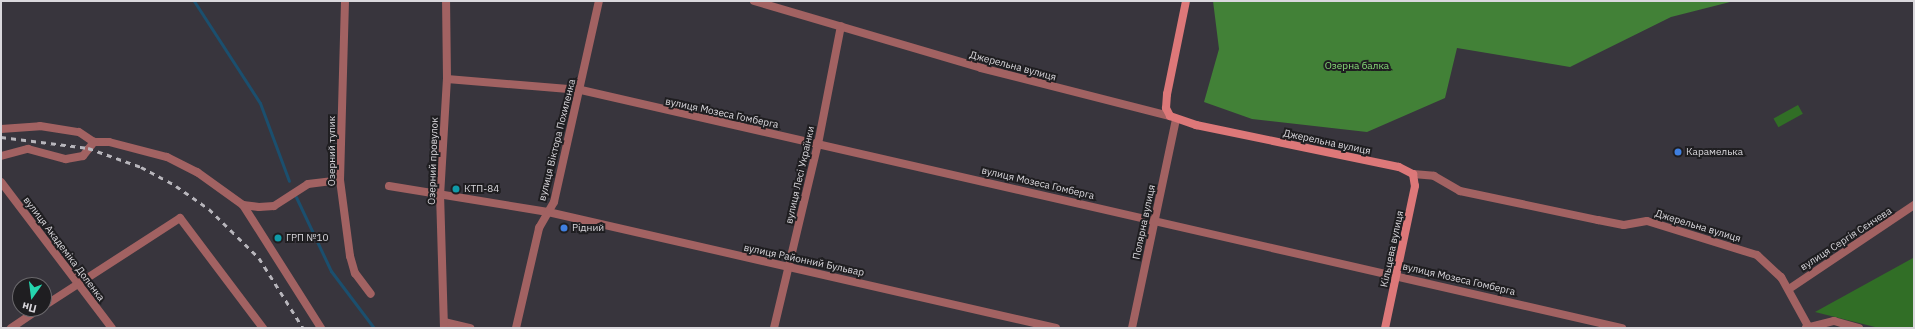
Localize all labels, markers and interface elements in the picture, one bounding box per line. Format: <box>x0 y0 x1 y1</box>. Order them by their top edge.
street label: Джерельна вулиця <box>968 49 1058 83</box>
park label: Озерна балка <box>1325 60 1389 72</box>
street label: вулиця Віктора Похиленка <box>536 78 578 202</box>
street label: вулиця Мозеса Гомберга <box>664 95 780 131</box>
street label: Озерний тупик <box>326 116 338 186</box>
street label: Озерний провулок <box>425 117 441 205</box>
street label: вулиця Лесі Українки <box>783 125 817 225</box>
street label: Джерельна вулиця <box>1282 127 1372 157</box>
place label: Карамелька <box>1686 146 1743 158</box>
marker: Карамелька <box>1673 147 1683 157</box>
street label: вулиця Мозеса Гомберга <box>980 164 1096 202</box>
place label: КТП-84 <box>464 183 499 195</box>
marker: КТП-84 <box>451 184 461 194</box>
street label: Полярна вулиця <box>1130 184 1158 260</box>
street label: вулиця Академіка Доленка <box>21 194 107 304</box>
street label: вулиця Сергія Сєнчева <box>1798 205 1894 273</box>
street label: Джерельна вулиця <box>1654 207 1742 245</box>
street label: Кільцева вулиця <box>1378 210 1406 288</box>
place label: Рідний <box>572 222 604 234</box>
marker: Рідний <box>559 223 569 233</box>
place label: ГРП №10 <box>286 232 329 244</box>
marker: ГРП №10 <box>273 233 283 243</box>
street label: вулиця Районний Бульвар <box>743 241 865 279</box>
street label: вулиця Мозеса Гомберга <box>1401 260 1517 298</box>
north arrow <box>12 277 52 317</box>
text: Пн <box>21 299 38 316</box>

